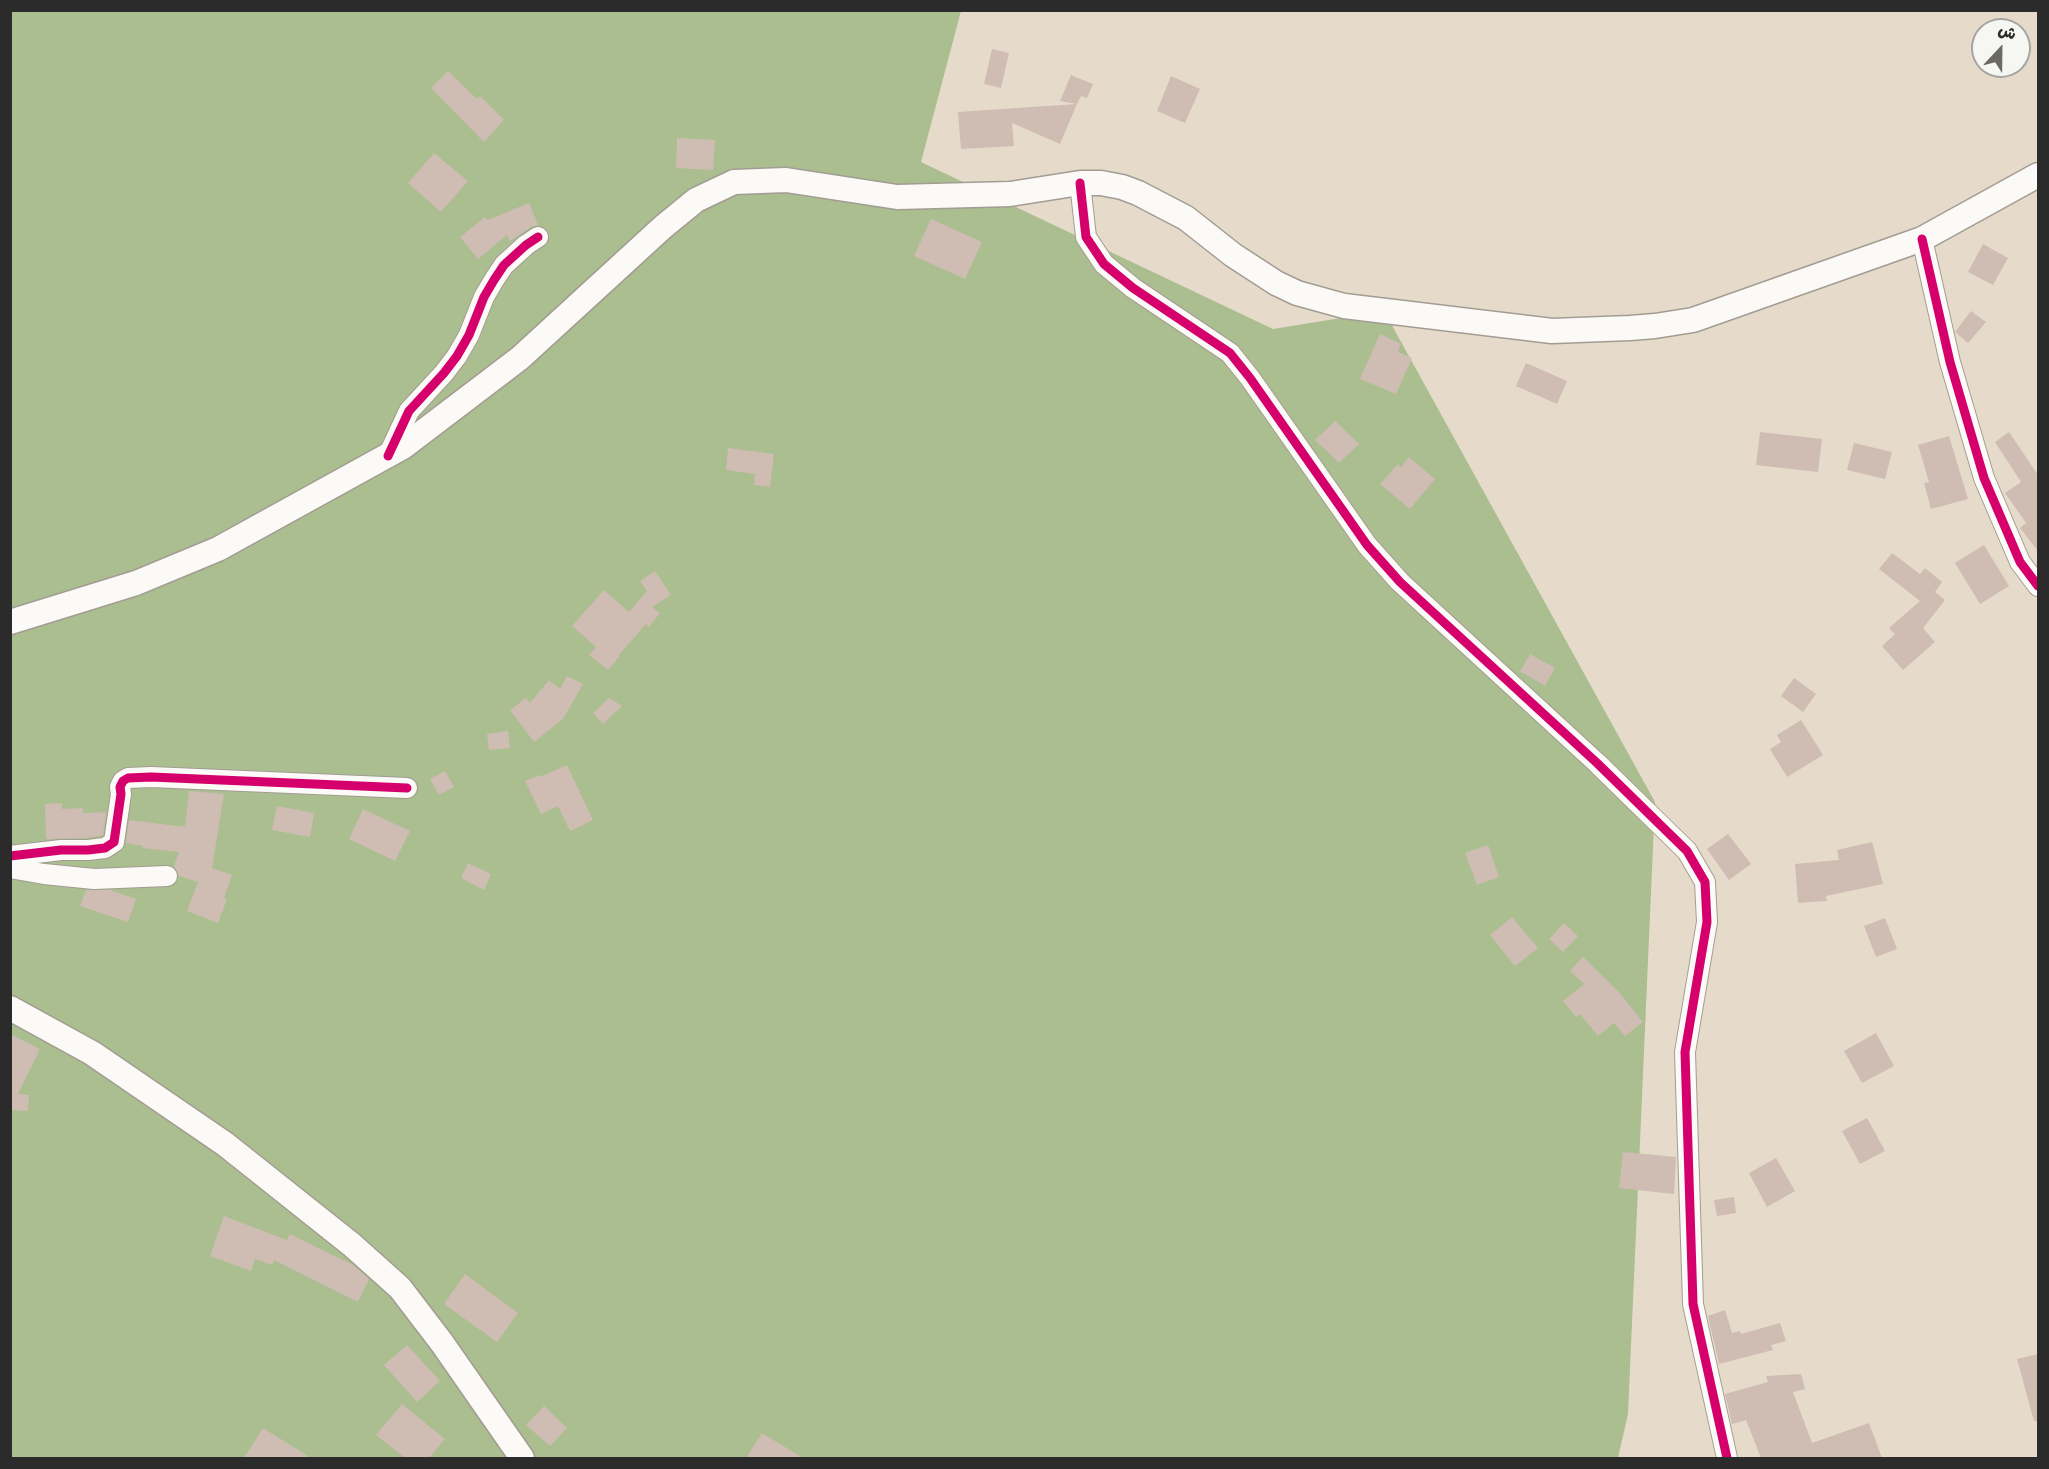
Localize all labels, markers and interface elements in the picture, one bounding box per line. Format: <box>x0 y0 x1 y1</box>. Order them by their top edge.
north arrow <box>1971 18 2031 78</box>
text: ش <box>1994 18 2020 48</box>

